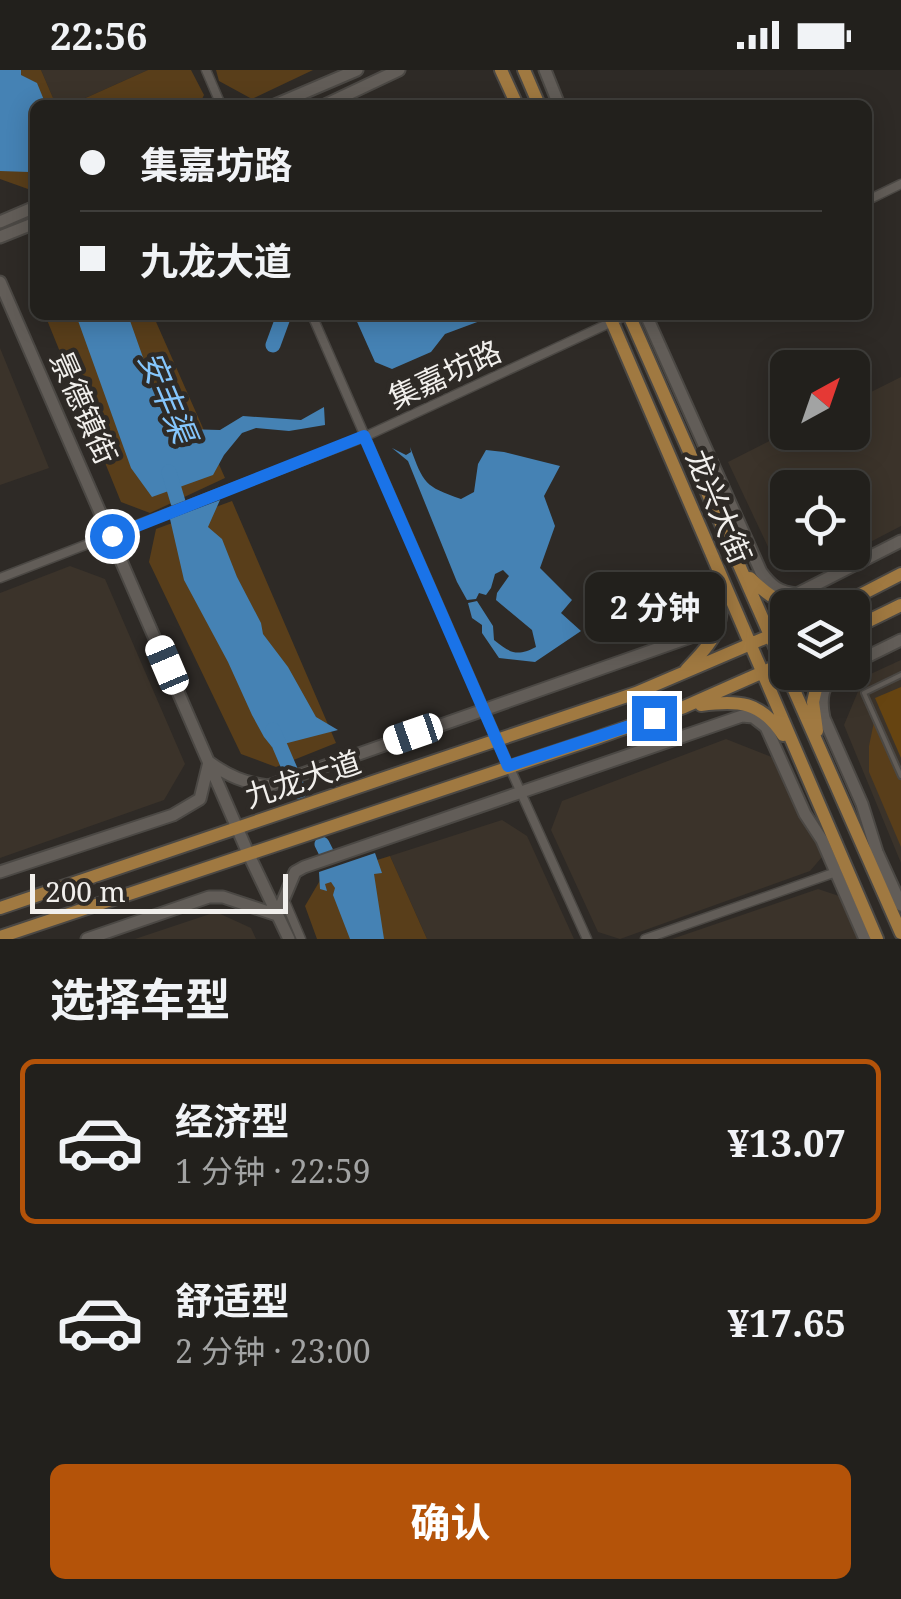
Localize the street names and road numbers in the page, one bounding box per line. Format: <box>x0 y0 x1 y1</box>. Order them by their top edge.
street label: 集嘉坊路 <box>381 330 507 418</box>
street label: 景德镇街 <box>41 344 128 471</box>
street label: 龙兴大街 <box>677 443 762 570</box>
street label: 九龙大道 <box>239 741 366 817</box>

